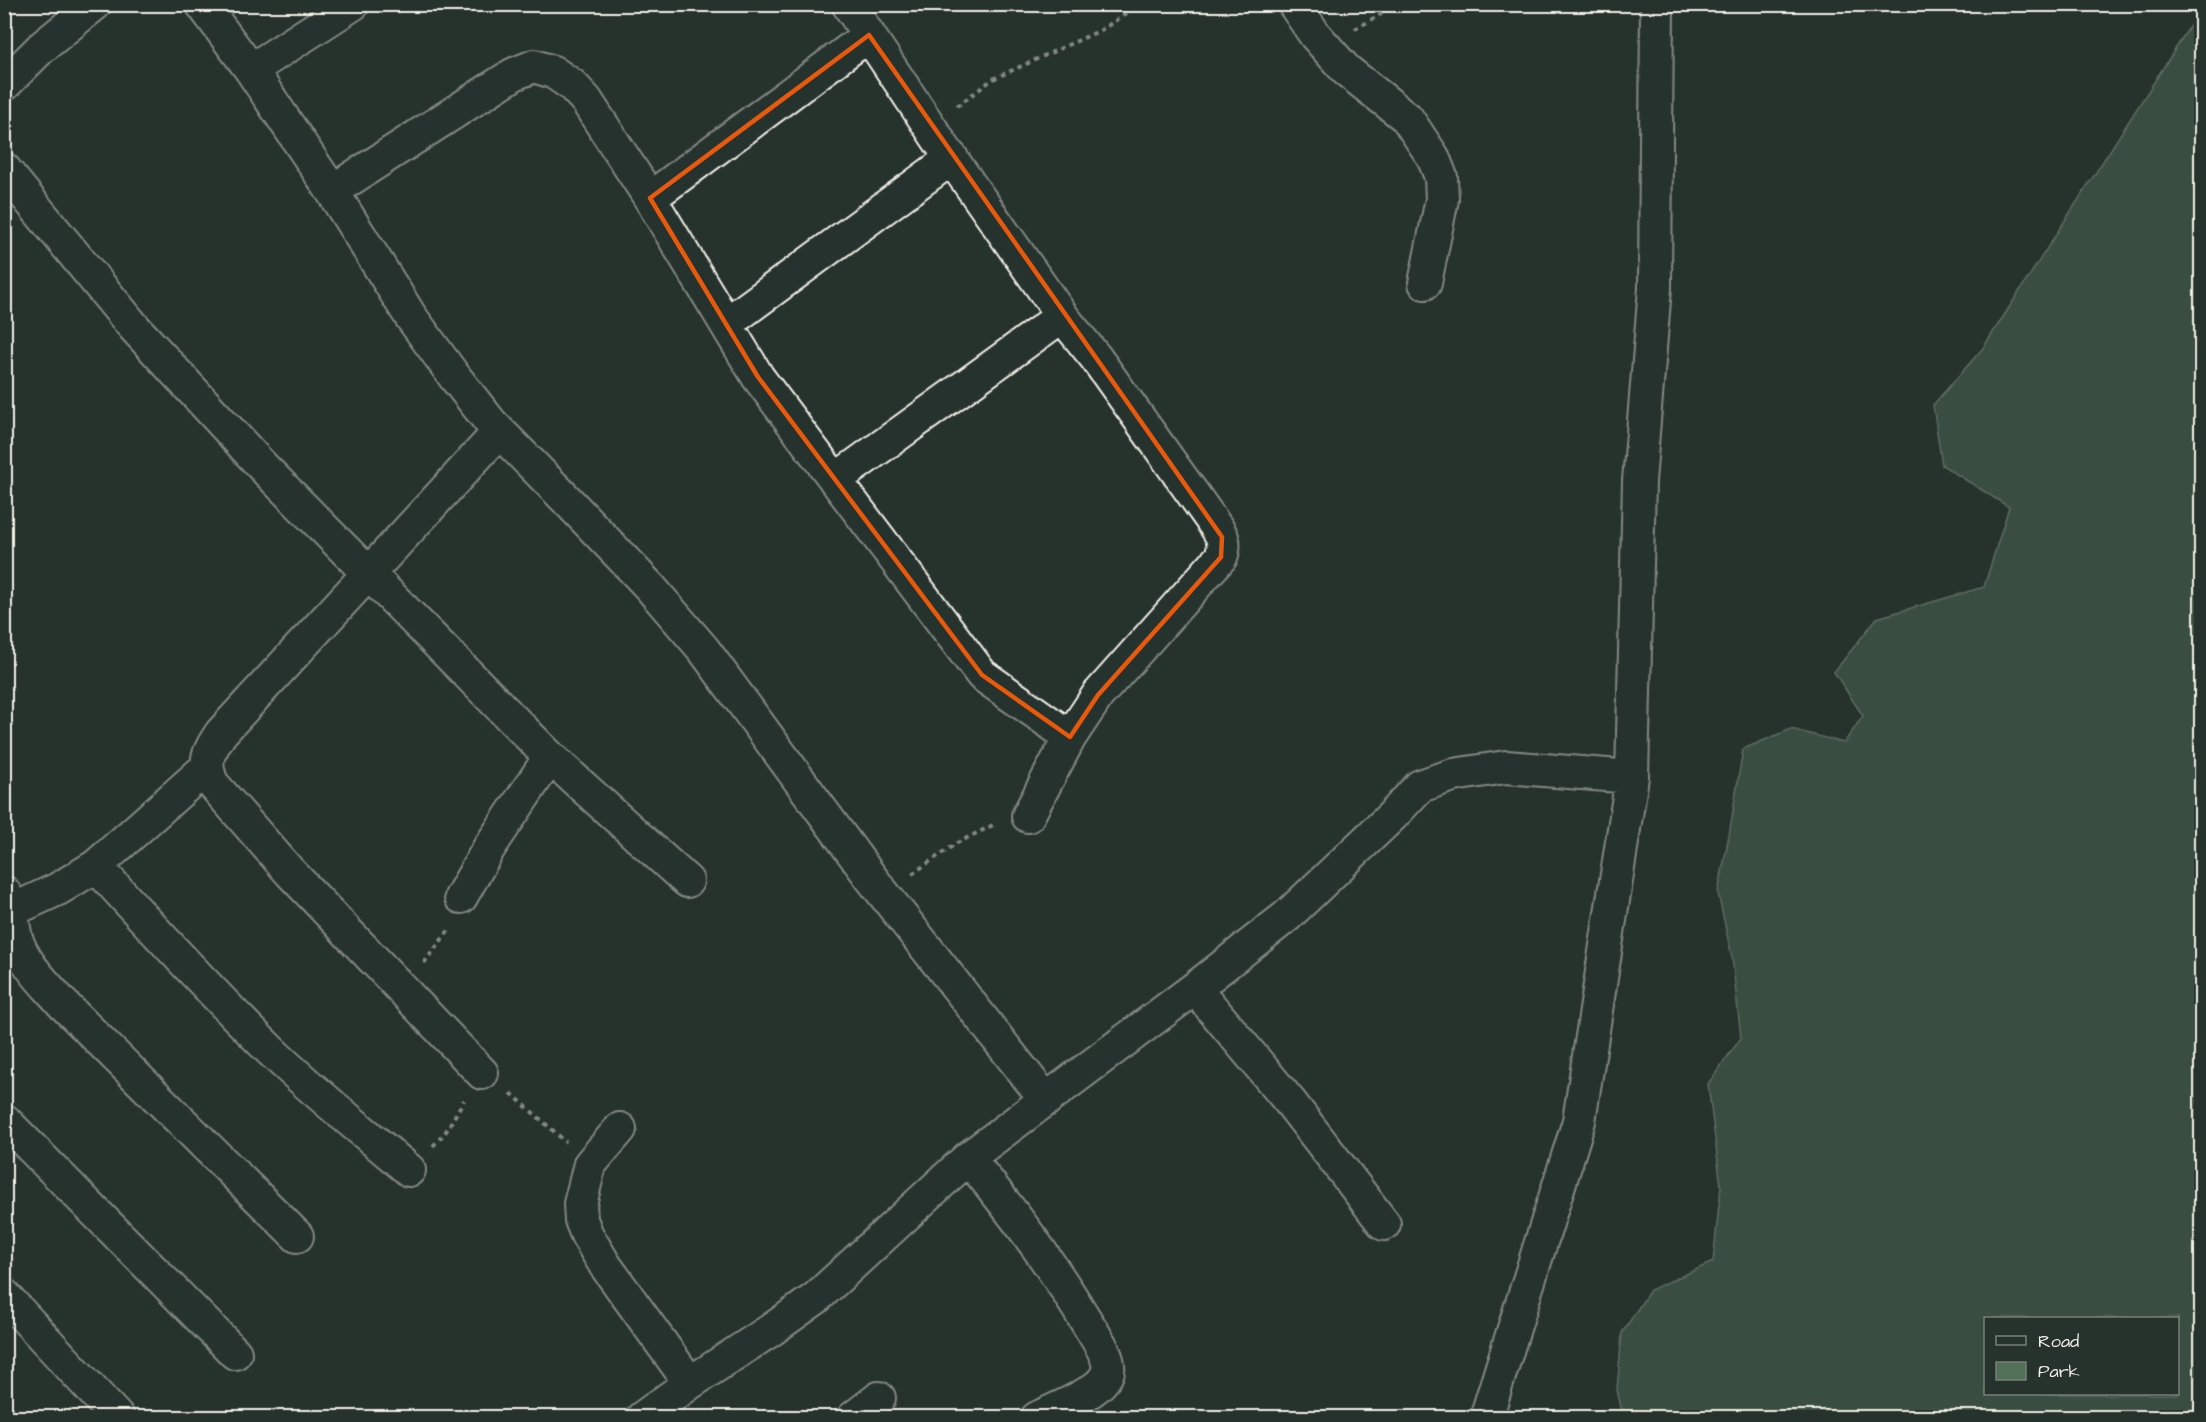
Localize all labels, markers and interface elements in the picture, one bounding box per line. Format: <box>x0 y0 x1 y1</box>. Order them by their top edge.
legend <box>1984 1317 2179 1395</box>
text: Road <box>2038 1329 2079 1354</box>
text: Park <box>2038 1359 2080 1384</box>

